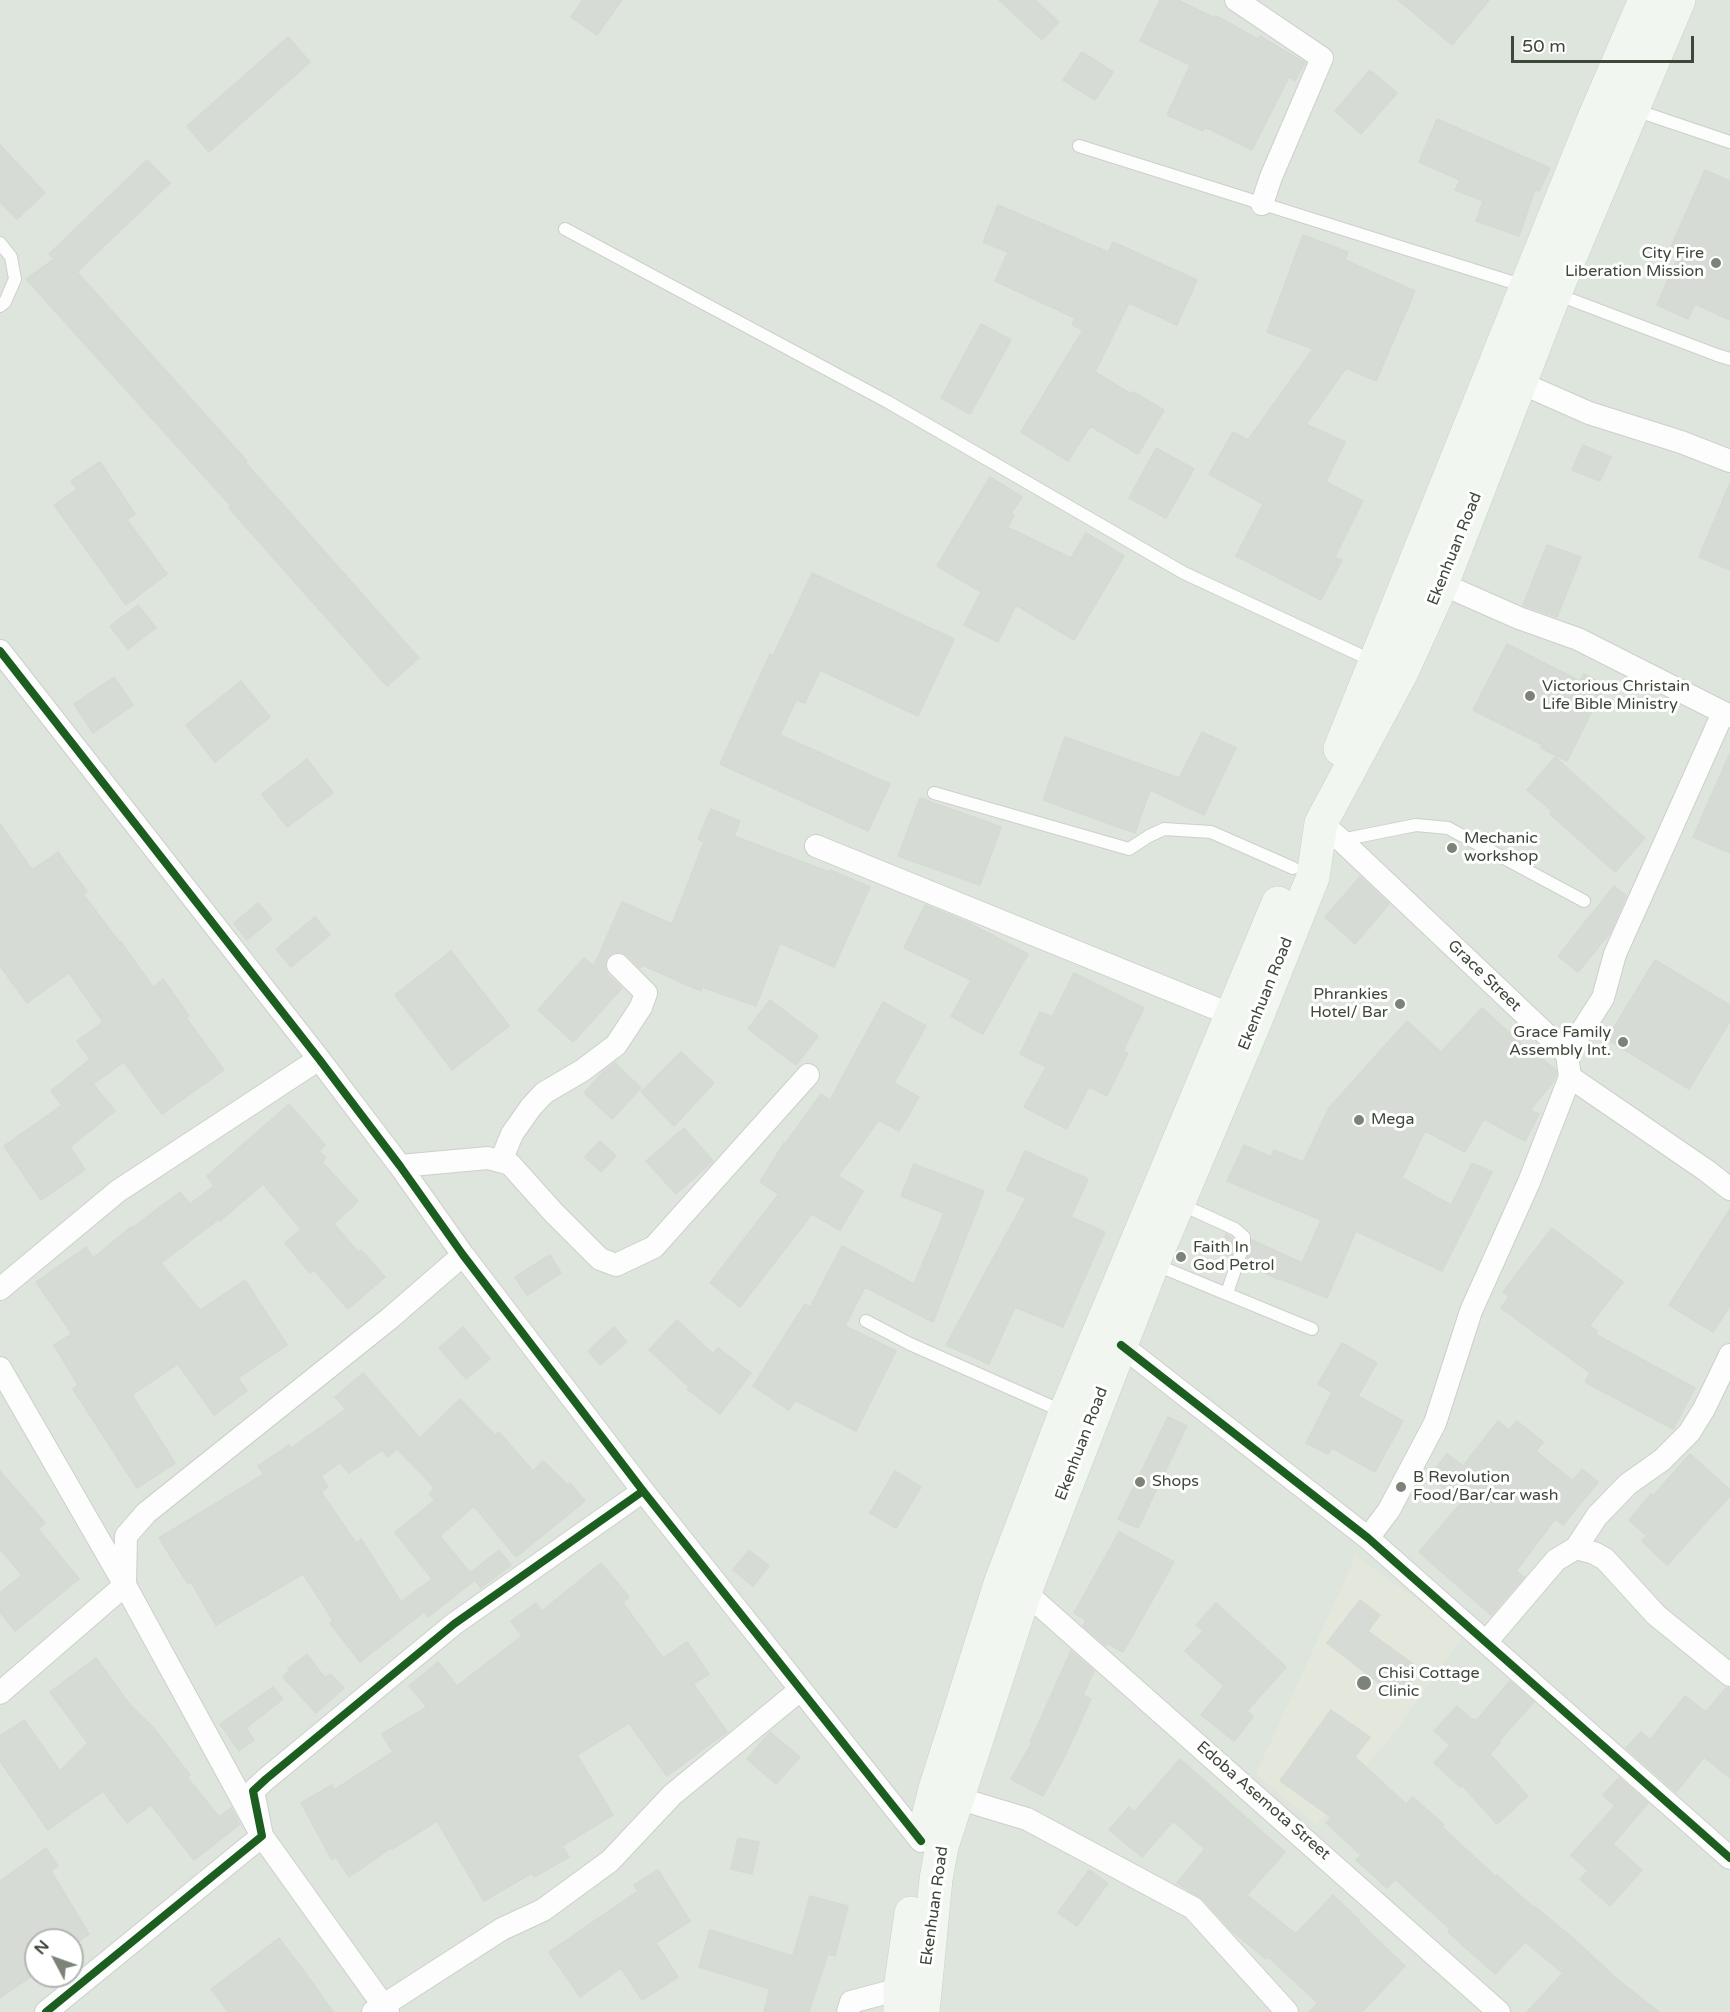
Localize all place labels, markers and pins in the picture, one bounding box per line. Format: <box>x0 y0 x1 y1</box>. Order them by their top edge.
place label: City Fire Liberation Mission <box>1565 244 1704 282</box>
marker: City Fire Liberation Mission <box>1709 256 1723 270</box>
place label: Victorious Christain Life Bible Ministry <box>1542 677 1690 715</box>
marker: Victorious Christain Life Bible Ministry <box>1523 689 1537 703</box>
place label: Mechanic workshop <box>1464 829 1538 867</box>
marker: Mechanic workshop <box>1445 841 1459 855</box>
place label: Phrankies Hotel/ Bar <box>1310 985 1388 1023</box>
marker: Phrankies Hotel/ Bar <box>1393 997 1407 1011</box>
place label: Grace Family Assembly Int. <box>1509 1023 1611 1061</box>
marker: Grace Family Assembly Int. <box>1616 1035 1630 1049</box>
place label: Mega <box>1371 1110 1414 1130</box>
marker: Mega <box>1352 1113 1366 1127</box>
place label: Faith In God Petrol <box>1193 1238 1274 1276</box>
marker: Faith In God Petrol <box>1174 1250 1188 1264</box>
place label: B Revolution Food/Bar/car wash <box>1413 1468 1558 1506</box>
place label: Shops <box>1152 1472 1199 1492</box>
marker: Shops <box>1133 1475 1147 1489</box>
marker: B Revolution Food/Bar/car wash <box>1394 1480 1408 1494</box>
place label: Chisi Cottage Clinic <box>1378 1664 1480 1702</box>
marker: Chisi Cottage Clinic <box>1355 1674 1373 1692</box>

